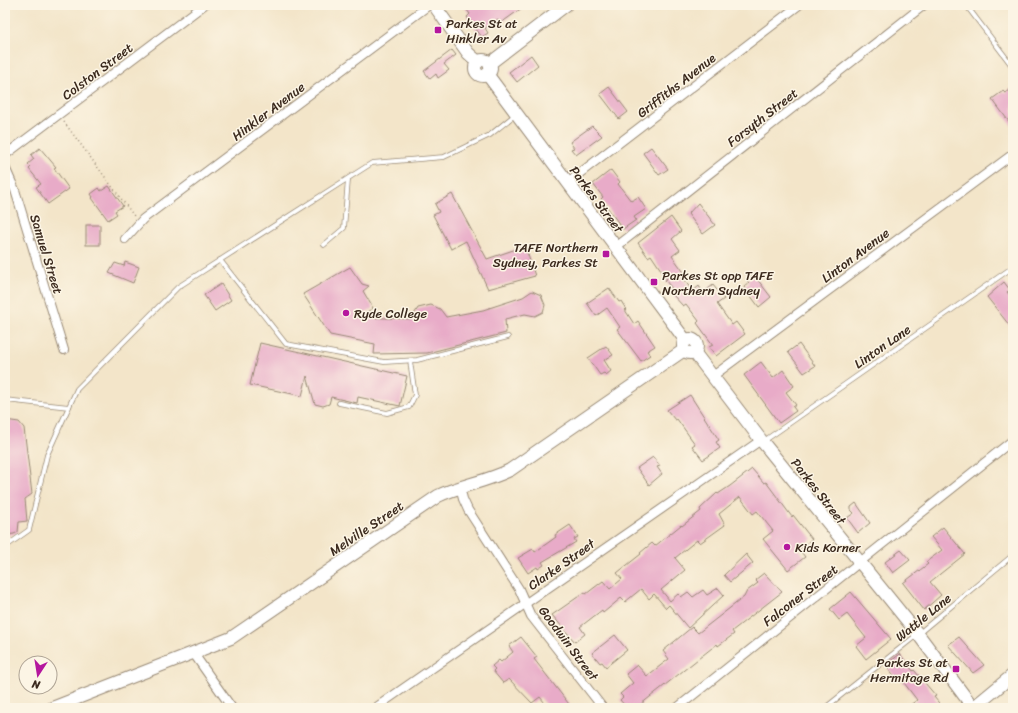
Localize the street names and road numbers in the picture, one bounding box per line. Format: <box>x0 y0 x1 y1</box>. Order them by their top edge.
street label: Colston Street <box>57 37 138 106</box>
street label: Griffiths Avenue <box>632 47 721 124</box>
street label: Hinkler Avenue <box>226 76 310 147</box>
street label: Forsyth Street <box>722 82 803 153</box>
street label: Parkes Street <box>564 161 630 239</box>
street label: Samuel Street <box>23 211 70 297</box>
street label: Linton Avenue <box>816 222 895 289</box>
street label: Linton Lane <box>849 318 916 375</box>
street label: Parkes Street <box>785 453 853 530</box>
street label: Melville Street <box>324 495 409 562</box>
street label: Clarke Street <box>523 532 600 596</box>
street label: Falconer Street <box>758 558 843 632</box>
street label: Wattle Lane <box>890 587 957 647</box>
street label: Goodwin Street <box>533 601 605 686</box>

